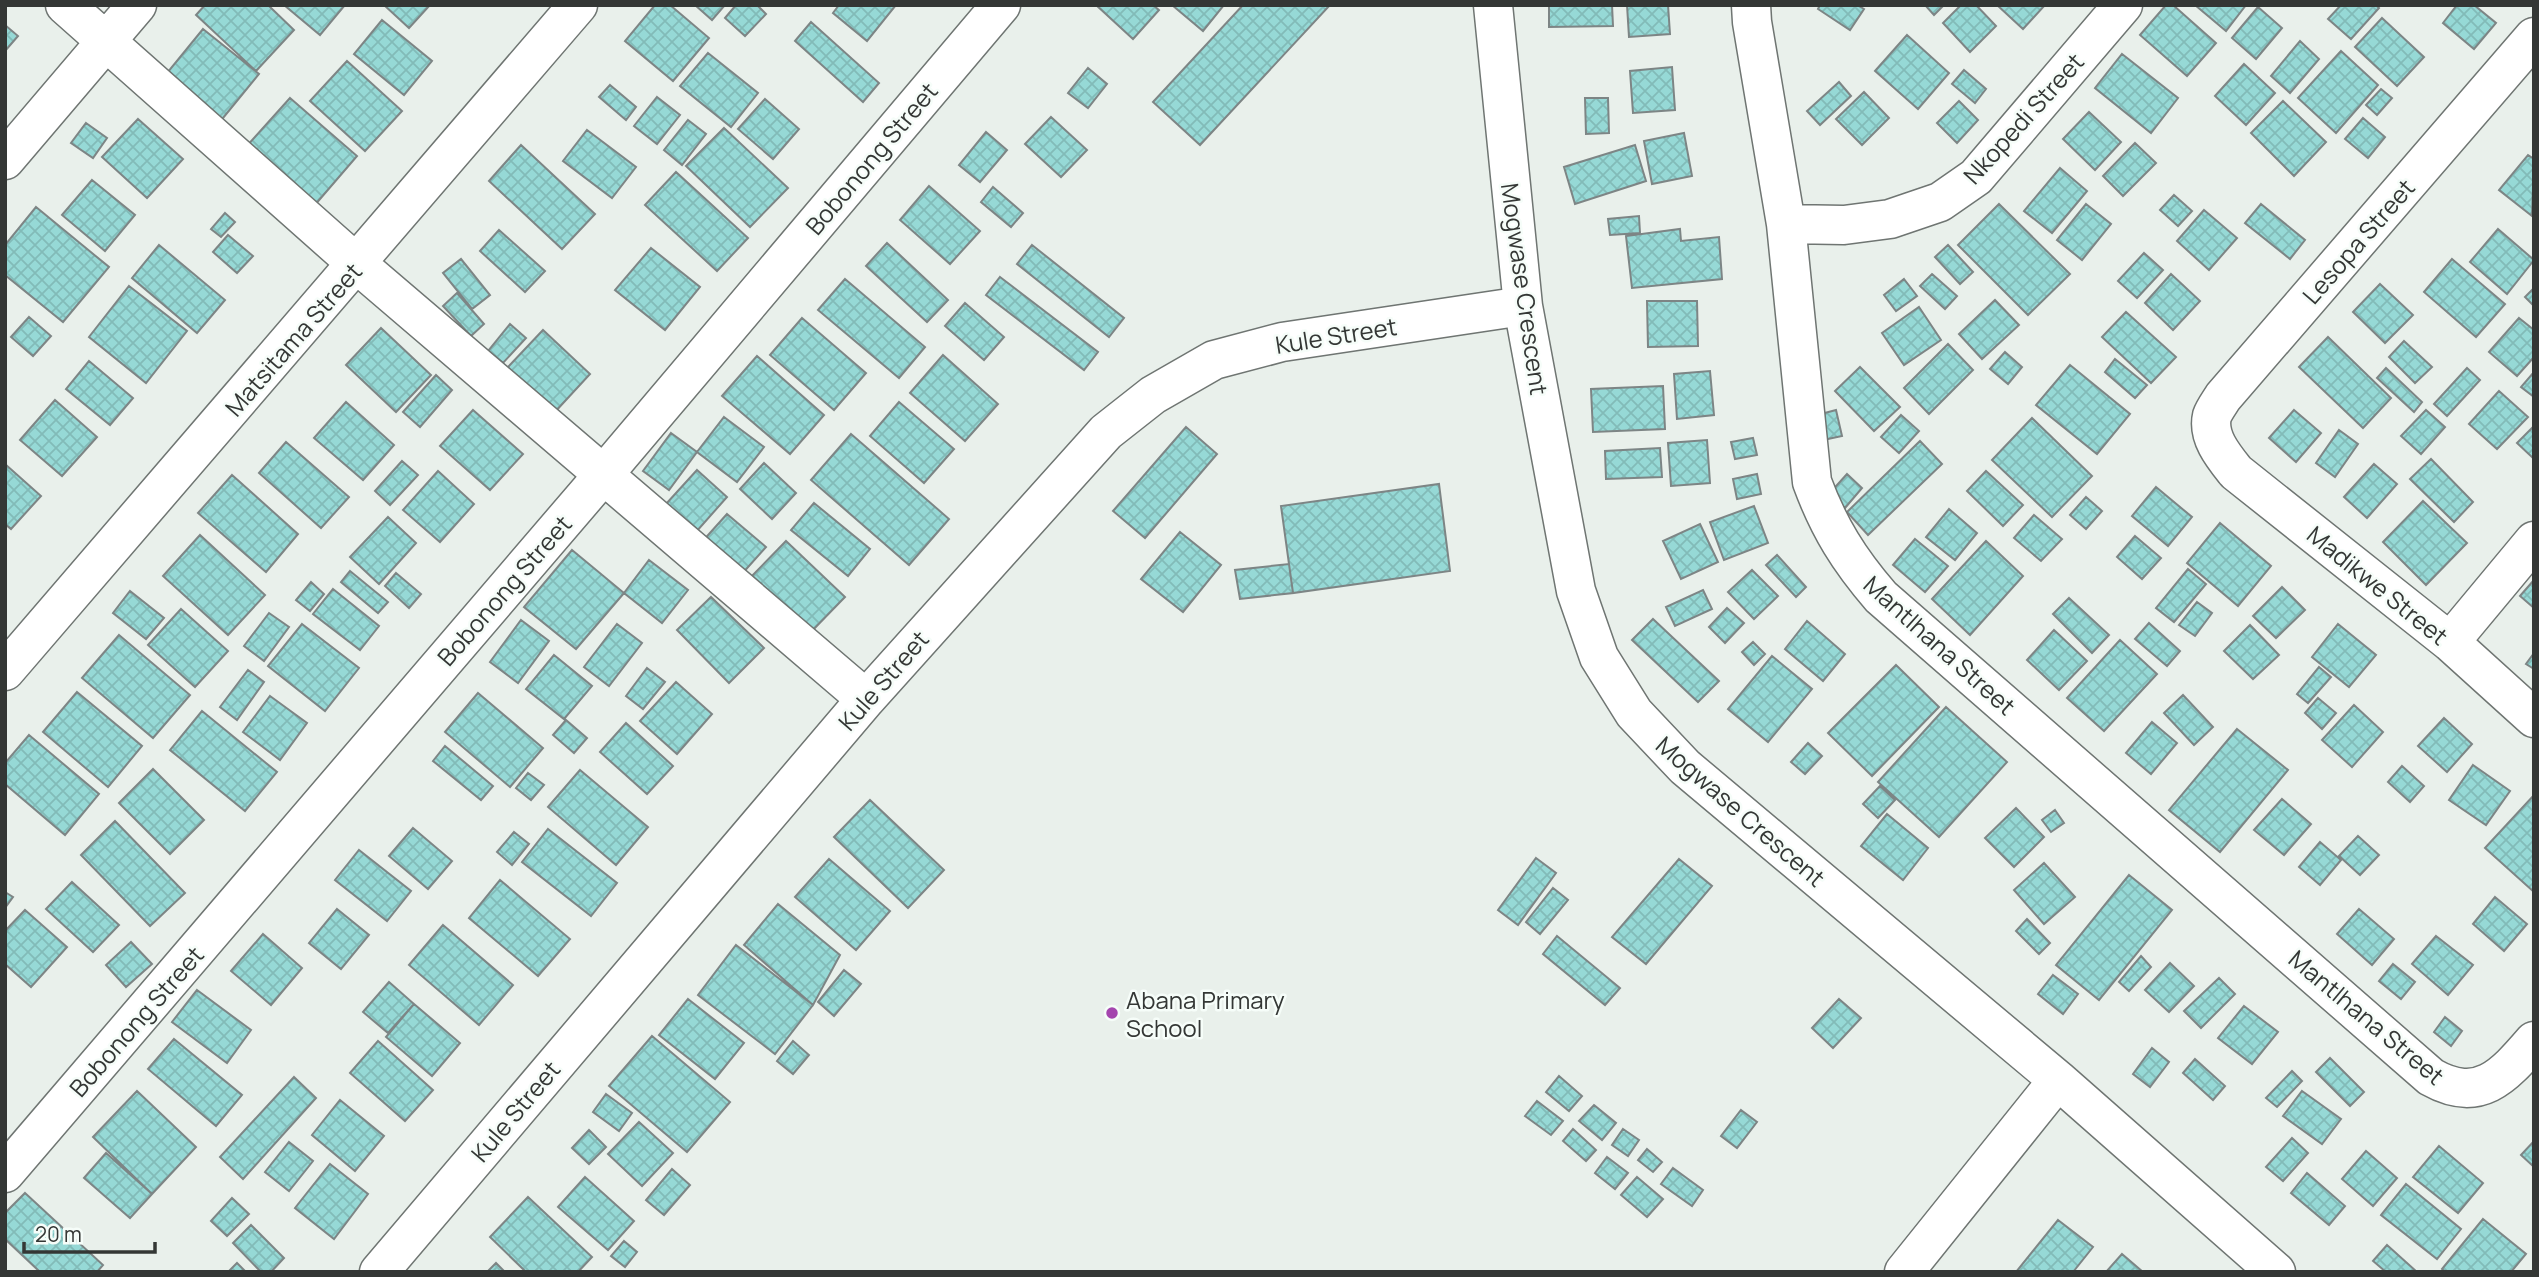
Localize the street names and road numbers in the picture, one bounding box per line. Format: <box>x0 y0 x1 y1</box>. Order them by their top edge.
street label: Nkopedi Street <box>1955 45 2091 191</box>
street label: Bobonong Street <box>797 75 945 241</box>
street label: Lesopa Street <box>2294 171 2422 311</box>
street label: Mogwase Crescent <box>1494 181 1556 397</box>
street label: Matsitama Street <box>217 255 369 423</box>
street label: Kule Street <box>1273 309 1399 361</box>
street label: Bobonong Street <box>429 508 579 672</box>
street label: Madikwe Street <box>2301 518 2455 652</box>
street label: Mantlhana Street <box>1857 568 2023 722</box>
street label: Kule Street <box>830 623 936 737</box>
street label: Mogwase Crescent <box>1650 728 1832 894</box>
street label: Bobonong Street <box>61 939 211 1103</box>
street label: Mantlhana Street <box>2282 942 2452 1092</box>
street label: Kule Street <box>463 1053 567 1169</box>

